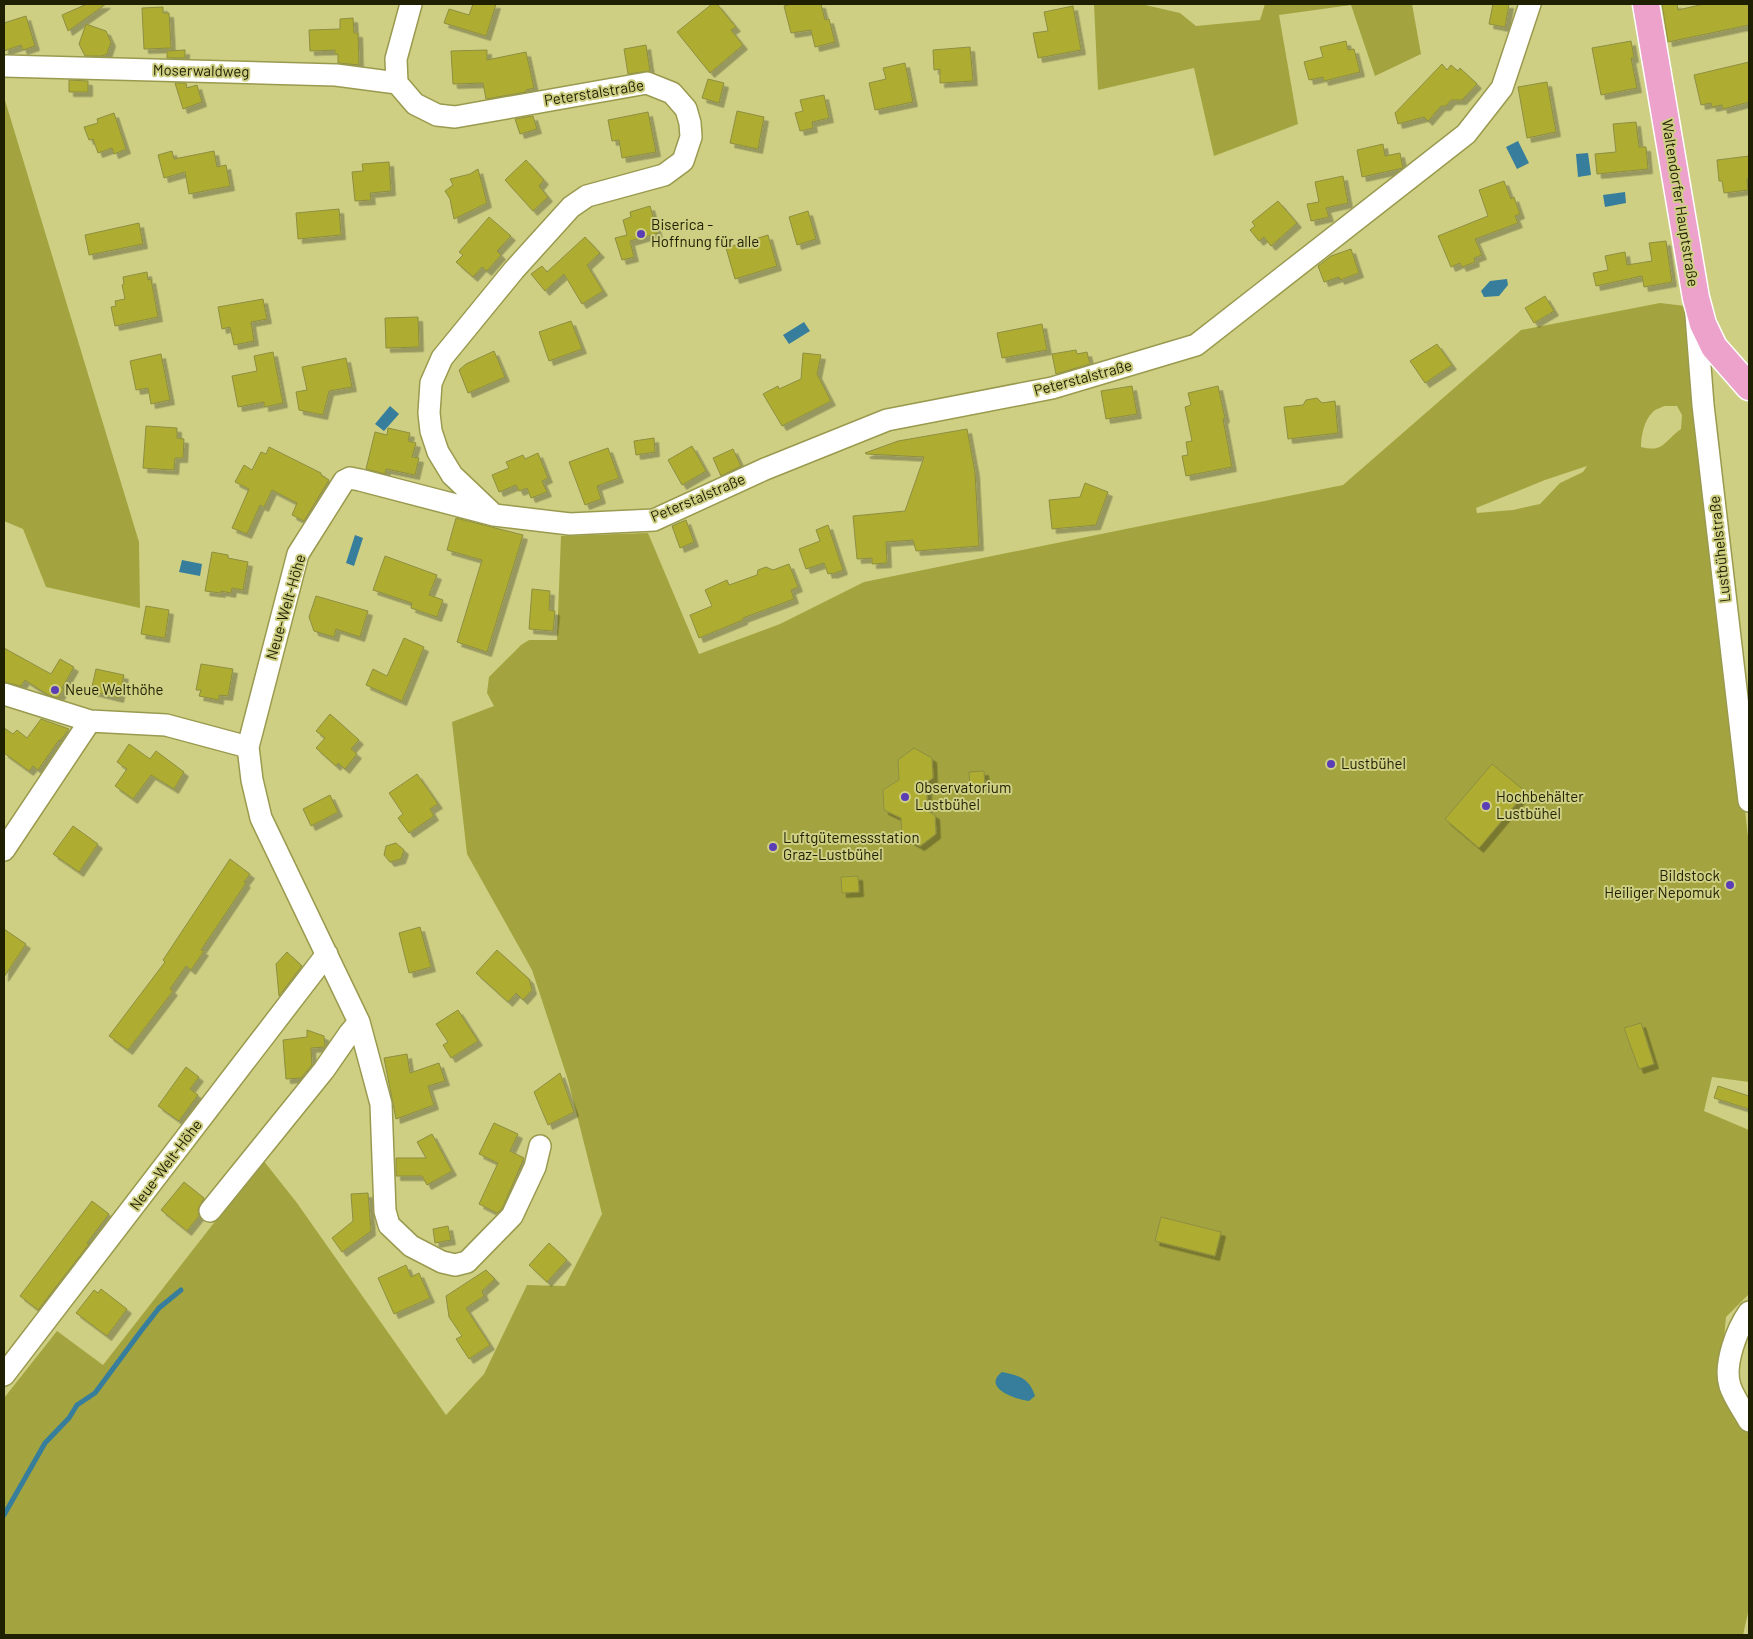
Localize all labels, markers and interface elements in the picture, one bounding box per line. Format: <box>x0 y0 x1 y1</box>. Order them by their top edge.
street label: Moserwaldweg <box>153 60 249 80</box>
street label: Peterstalstraße <box>543 75 645 109</box>
street label: Waltendorfer Hauptstraße <box>1659 118 1703 288</box>
place label: Biserica - Hoffnung für alle <box>651 215 759 250</box>
marker: Biserica - Hoffnung für alle <box>635 228 647 240</box>
street label: Peterstalstraße <box>1032 355 1134 399</box>
street label: Peterstalstraße <box>648 469 748 525</box>
street label: Lustbühelstraße <box>1704 495 1734 603</box>
street label: Neue-Welt-Höhe <box>261 552 309 662</box>
place label: Neue Welthöhe <box>65 680 164 698</box>
marker: Neue Welthöhe <box>49 684 61 696</box>
place label: Lustbühel <box>1341 754 1406 772</box>
marker: Lustbühel <box>1325 758 1337 770</box>
place label: Observatorium Lustbühel <box>915 778 1011 813</box>
place label: Hochbehälter Lustbühel <box>1496 787 1584 822</box>
marker: Observatorium Lustbühel <box>899 791 911 803</box>
marker: Hochbehälter Lustbühel <box>1480 800 1492 812</box>
place label: Luftgütemessstation Graz-Lustbühel <box>783 828 920 863</box>
marker: Luftgütemessstation Graz-Lustbühel <box>767 841 779 853</box>
place label: Bildstock Heiliger Nepomuk <box>1604 866 1720 901</box>
marker: Bildstock Heiliger Nepomuk <box>1724 879 1736 891</box>
street label: Neue-Welt-Höhe <box>125 1115 205 1213</box>

